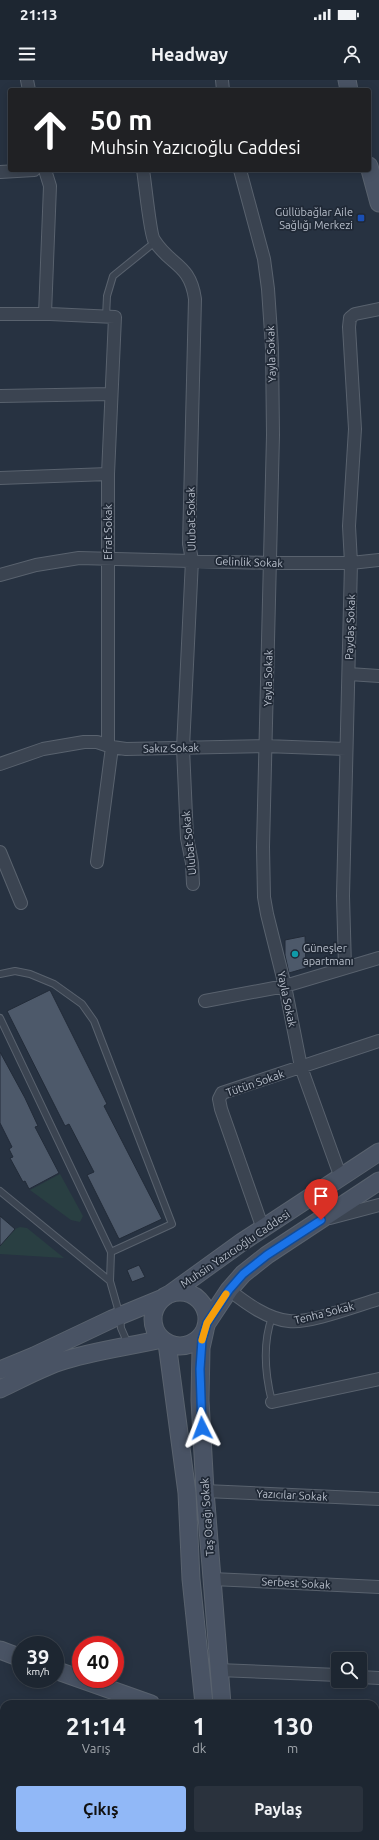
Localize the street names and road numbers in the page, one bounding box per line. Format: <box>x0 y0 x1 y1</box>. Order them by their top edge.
street label: Yayla Sokak <box>264 325 278 383</box>
street label: Ulubat Sokak <box>184 486 198 551</box>
street label: Efrat Sokak <box>102 504 114 560</box>
street label: Gelinlik Sokak <box>215 555 284 569</box>
street label: Paydaş Sokak <box>343 594 357 660</box>
street label: Yayla Sokak <box>262 649 275 707</box>
street label: Sakız Sokak <box>143 742 200 754</box>
street label: Ulubat Sokak <box>180 810 198 876</box>
street label: Yayla Sokak <box>275 970 299 1029</box>
street label: Tütün Sokak <box>224 1067 286 1099</box>
street label: Muhsin Yazıcıoğlu Caddesi <box>178 1208 292 1290</box>
street label: Tenha Sokak <box>293 1300 356 1326</box>
street label: Taş Ocağı Sokak <box>198 1477 216 1557</box>
street label: Yazıcılar Sokak <box>256 1487 328 1503</box>
street label: Serbest Sokak <box>261 1575 331 1591</box>

